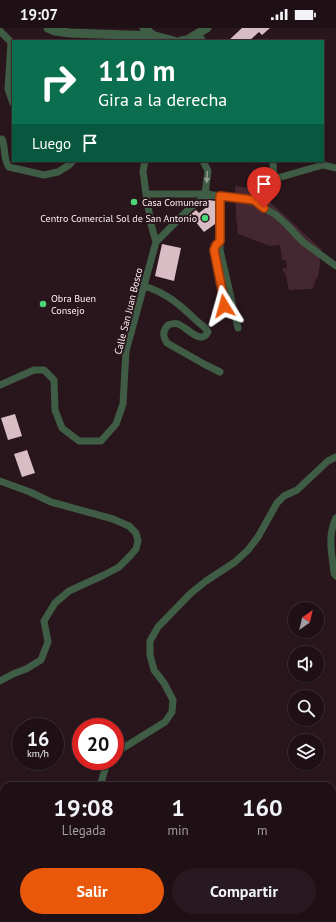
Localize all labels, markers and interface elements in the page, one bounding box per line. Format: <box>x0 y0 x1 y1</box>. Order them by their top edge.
text: 19:07 <box>20 5 58 24</box>
text: 110 m <box>98 52 175 89</box>
icon: right <box>32 56 84 108</box>
text: Gira a la derecha <box>98 88 227 111</box>
icon: arrive <box>79 132 101 154</box>
text: Luego <box>32 134 71 153</box>
pin <box>247 167 281 208</box>
one-way arrow <box>203 171 210 183</box>
icon: arrive <box>253 173 275 195</box>
place label: Casa Comunera <box>142 196 208 209</box>
marker: Casa Comunera <box>129 197 139 207</box>
place label: Centro Comercial Sol de San Antonio <box>40 212 197 225</box>
marker: Centro Comercial Sol de San Antonio <box>200 213 210 223</box>
street label: Calle San Juan Bosco <box>111 266 146 356</box>
position arrow <box>203 285 245 327</box>
place label: Obra Buen Consejo <box>51 292 96 317</box>
marker: Obra Buen Consejo <box>38 299 48 309</box>
north arrow <box>288 602 324 638</box>
map controls <box>288 602 324 770</box>
button: sound <box>288 646 324 682</box>
button: search <box>288 690 324 726</box>
speed limit sign: 20 <box>72 718 124 770</box>
text: 16 <box>27 726 49 752</box>
button: layers <box>288 734 324 770</box>
text: km/h <box>27 747 49 760</box>
text: 19:08 <box>53 792 114 823</box>
text: 1 <box>171 792 185 823</box>
text: 160 <box>242 792 283 823</box>
text: Llegada <box>62 822 106 839</box>
text: min <box>167 822 189 839</box>
text: m <box>257 822 268 839</box>
button: Salir <box>20 868 164 914</box>
button: Compartir <box>172 868 316 914</box>

